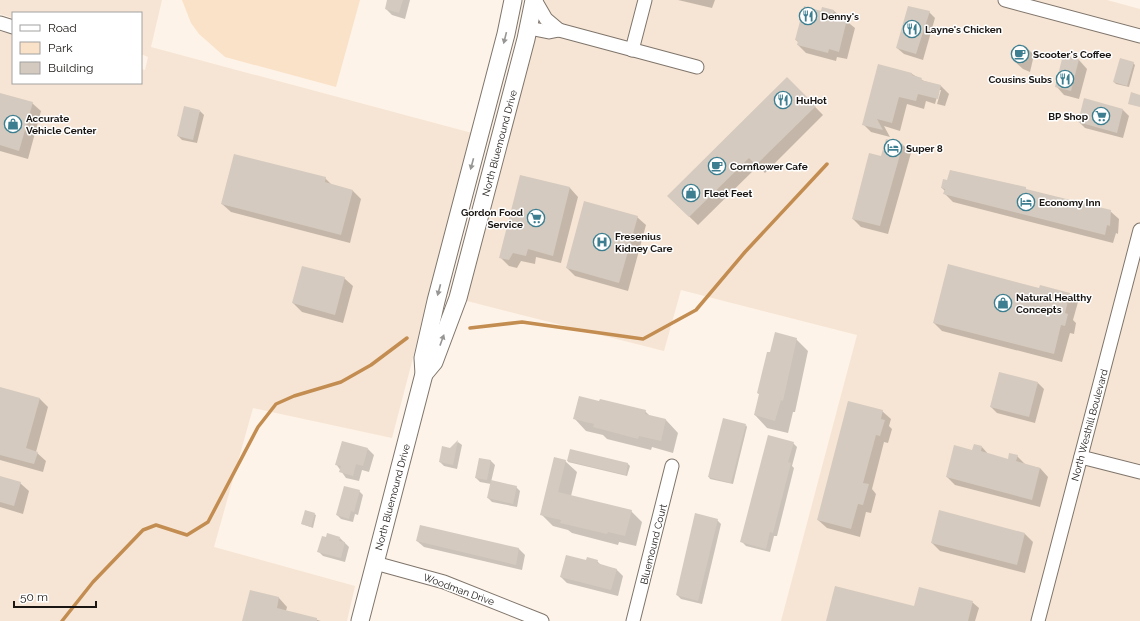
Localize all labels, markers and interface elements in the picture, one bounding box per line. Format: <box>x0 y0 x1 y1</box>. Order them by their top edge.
restaurant icon: Denny's <box>798 6 818 26</box>
place label: Denny's <box>821 11 859 22</box>
legend <box>12 12 142 84</box>
restaurant icon: Layne's Chicken <box>902 19 922 39</box>
text: Road <box>48 21 77 35</box>
place label: Layne's Chicken <box>925 24 1002 35</box>
one-way arrow <box>501 32 507 44</box>
text: Park <box>48 41 73 55</box>
cafe icon: Scooter's Coffee <box>1010 44 1030 64</box>
place label: Scooter's Coffee <box>1033 49 1111 60</box>
text: Building <box>48 61 94 75</box>
restaurant icon: Cousins Subs <box>1055 69 1075 89</box>
place label: Cousins Subs <box>988 74 1052 85</box>
street label: North Bluemound Drive <box>480 89 519 197</box>
restaurant icon: HuHot <box>773 90 793 110</box>
place label: HuHot <box>796 95 827 106</box>
supermarket icon: BP Shop <box>1091 106 1111 126</box>
place label: BP Shop <box>1048 111 1089 122</box>
place label: Accurate Vehicle Center <box>26 113 96 136</box>
shop icon: Accurate Vehicle Center <box>3 114 23 134</box>
hotel icon: Super 8 <box>883 138 903 158</box>
place label: Super 8 <box>906 143 943 154</box>
cafe icon: Cornflower Cafe <box>707 156 727 176</box>
one-way arrow <box>469 158 475 170</box>
place label: Cornflower Cafe <box>730 161 808 172</box>
shop icon: Fleet Feet <box>681 183 701 203</box>
place label: Fleet Feet <box>704 188 752 199</box>
hotel icon: Economy Inn <box>1016 192 1036 212</box>
place label: Economy Inn <box>1039 197 1100 208</box>
place label: Gordon Food Service <box>461 207 524 230</box>
supermarket icon: Gordon Food Service <box>526 208 546 228</box>
place label: Fresenius Kidney Care <box>615 231 673 254</box>
hospital icon: Fresenius Kidney Care <box>592 232 612 252</box>
one-way arrow <box>436 284 442 296</box>
place label: Natural Healthy Concepts <box>1016 292 1092 315</box>
shop icon: Natural Healthy Concepts <box>993 293 1013 313</box>
one-way arrow <box>440 334 446 346</box>
street label: North Westhill Boulevard <box>1069 368 1110 482</box>
street label: North Bluemound Drive <box>373 443 412 551</box>
street label: Bluemound Court <box>638 502 669 585</box>
street label: Woodman Drive <box>422 572 496 607</box>
scale bar <box>14 583 96 609</box>
text: 50 m <box>20 590 48 604</box>

